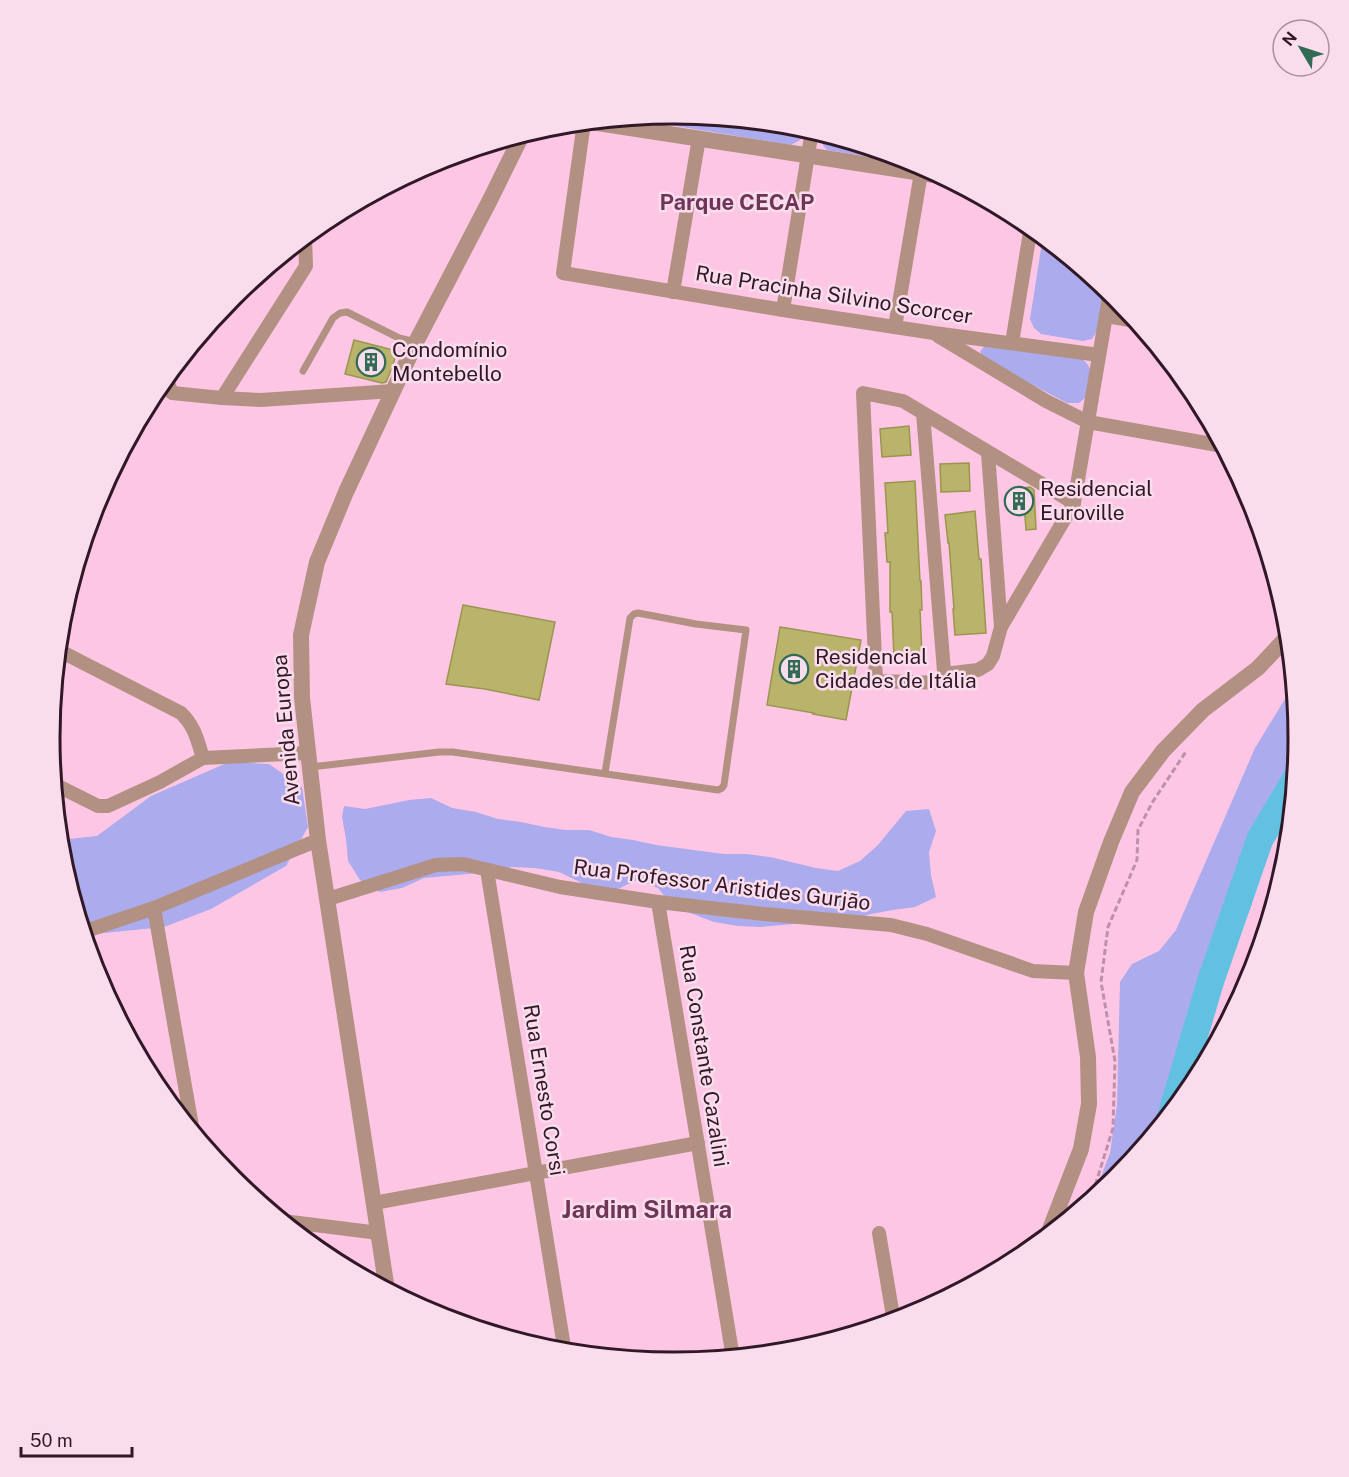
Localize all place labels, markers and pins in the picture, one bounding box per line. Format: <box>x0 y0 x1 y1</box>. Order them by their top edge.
place label: Condomínio Montebello <box>392 337 507 386</box>
building icon: Condomínio Montebello <box>355 346 387 378</box>
place label: Residencial Euroville <box>1040 476 1153 525</box>
building icon: Residencial Euroville <box>1003 485 1035 517</box>
place label: Residencial Cidades de Itália <box>815 644 977 693</box>
building icon: Residencial Cidades de Itália <box>778 653 810 685</box>

